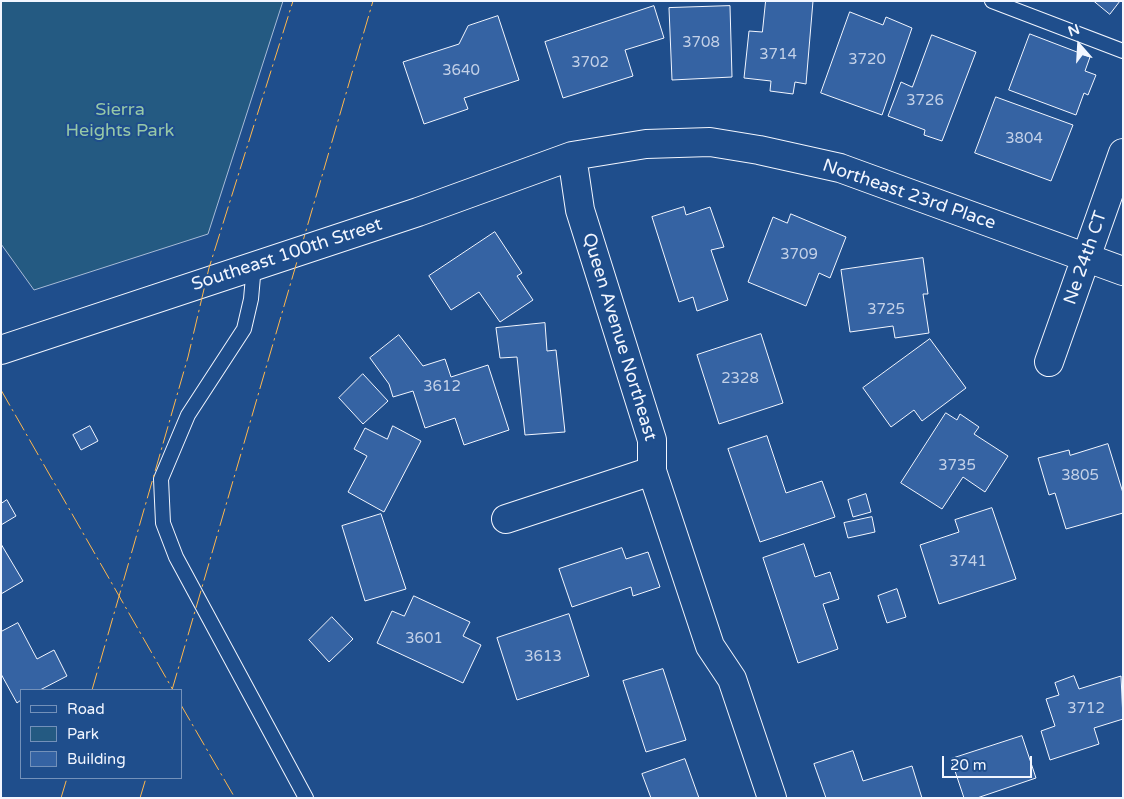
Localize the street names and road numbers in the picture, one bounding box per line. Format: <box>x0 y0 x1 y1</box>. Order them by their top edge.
street label: Northeast 23rd Place <box>820 155 998 235</box>
street label: Ne 24th CT <box>1060 208 1112 308</box>
street label: Southeast 100th Street <box>189 214 385 296</box>
street label: Queen Avenue Northeast <box>577 230 661 444</box>

